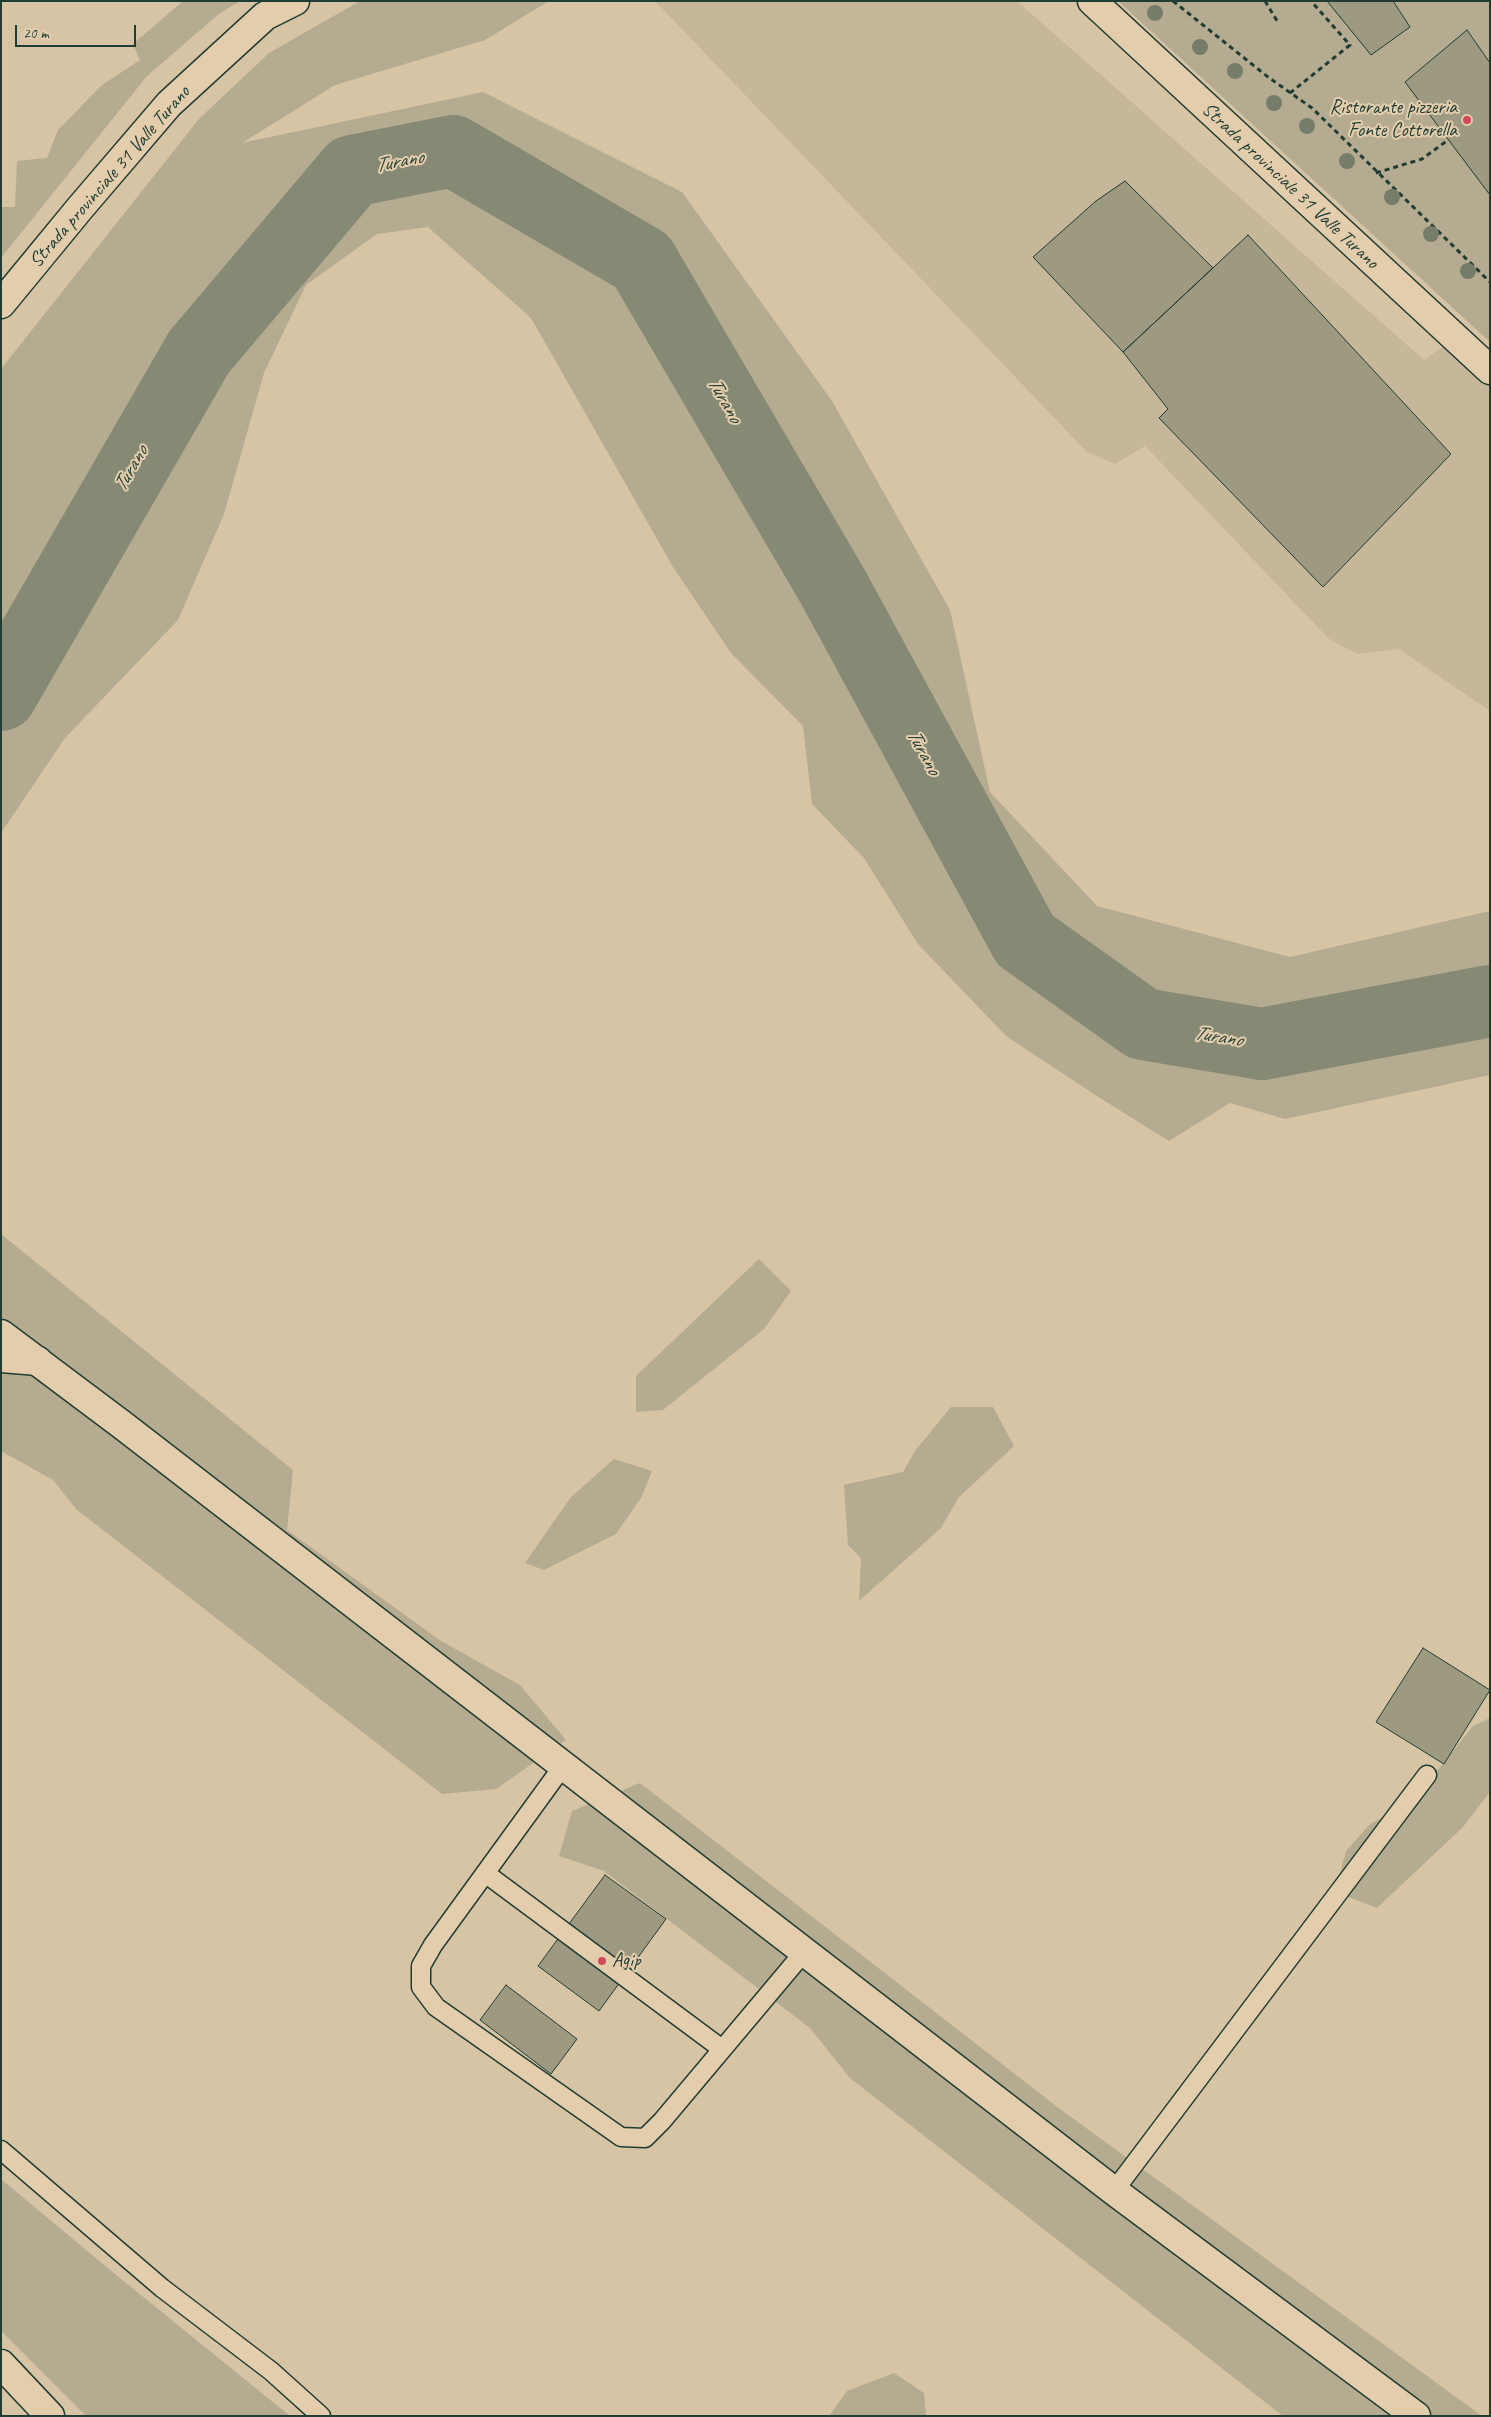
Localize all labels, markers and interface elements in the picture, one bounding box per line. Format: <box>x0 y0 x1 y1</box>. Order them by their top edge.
scale bar <box>18 15 139 47</box>
text: 20 m <box>23 24 49 43</box>
street label: Strada provinciale 31 Valle Turano <box>24 81 196 273</box>
place label: Ristorante pizzeria Fonte Cottorella <box>1330 96 1457 143</box>
street label: Strada provinciale 31 Valle Turano <box>1196 98 1384 274</box>
marker: Ristorante pizzeria Fonte Cottorella <box>1461 114 1473 126</box>
water label: Turano <box>373 145 425 179</box>
water label: Turano <box>701 373 747 427</box>
water label: Turano <box>108 442 154 496</box>
water label: Turano <box>900 725 946 779</box>
water label: Turano <box>1192 1021 1244 1053</box>
place label: Agip <box>612 1949 641 1973</box>
marker: Agip <box>596 1955 608 1967</box>

